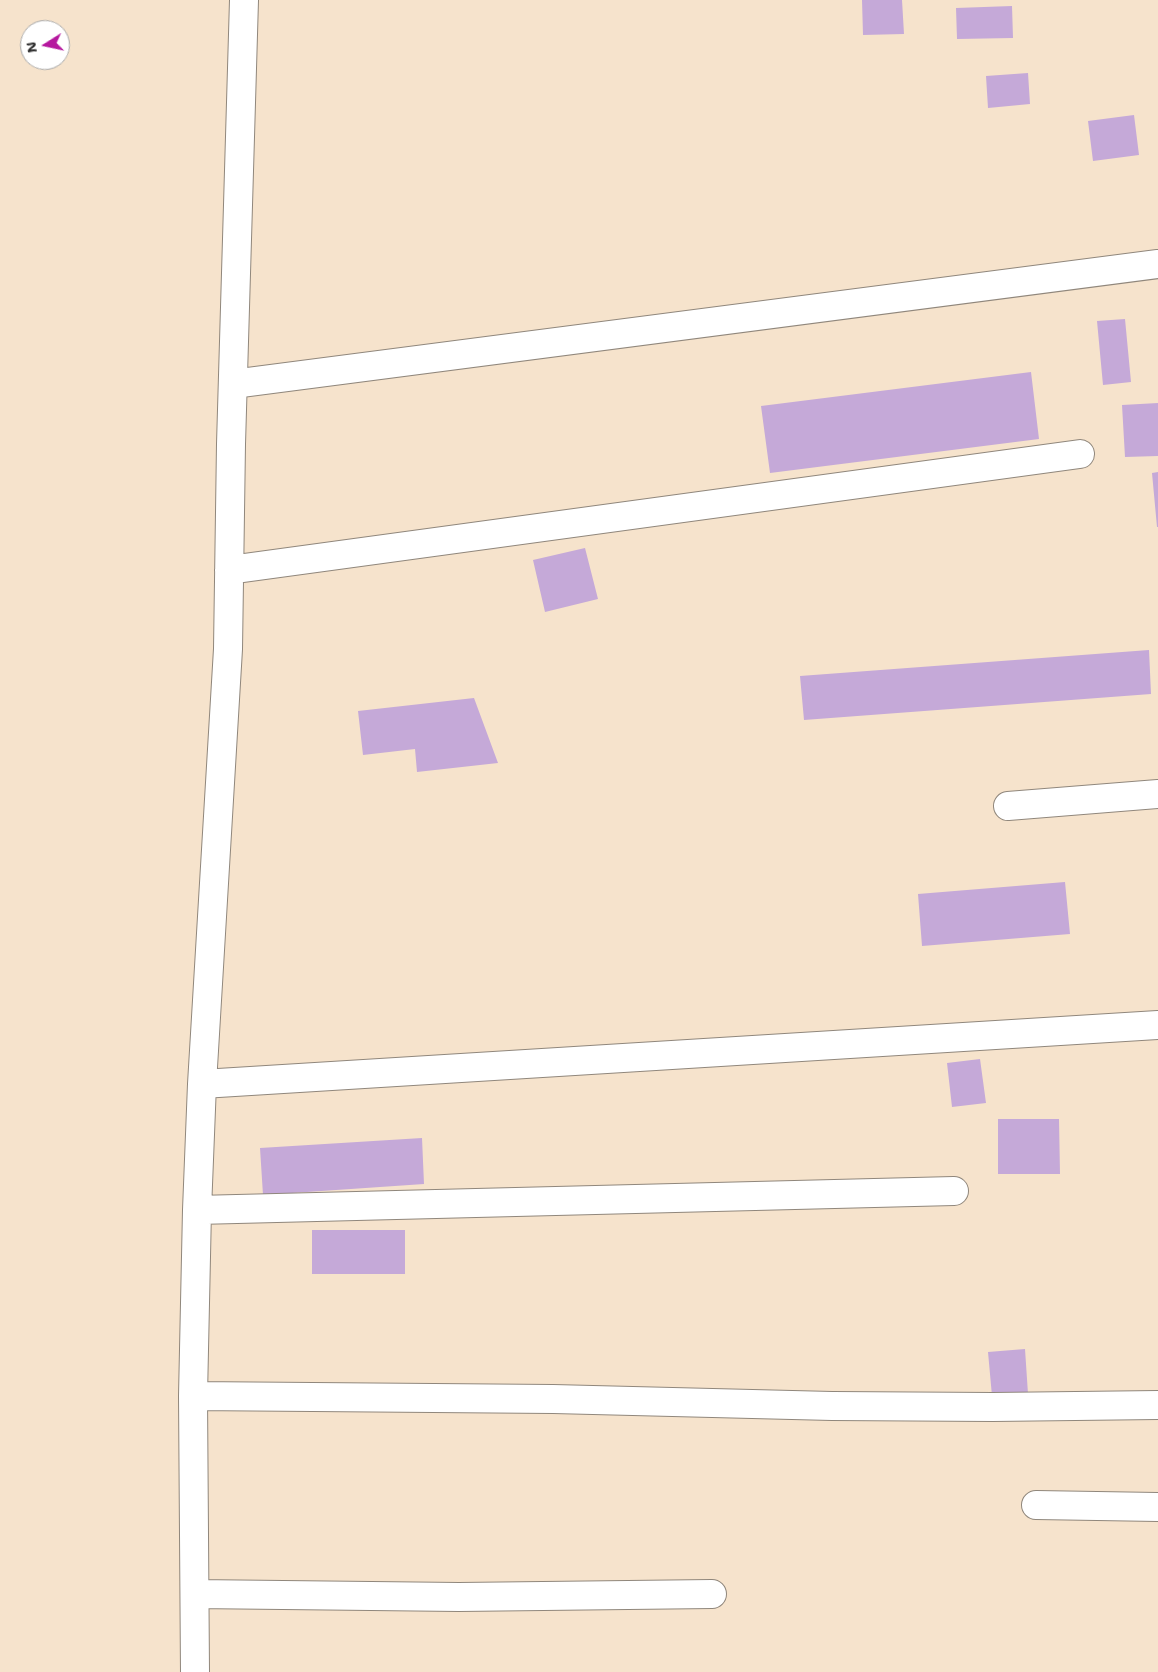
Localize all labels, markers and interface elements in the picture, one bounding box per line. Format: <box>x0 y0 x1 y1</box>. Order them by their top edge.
north arrow <box>20 20 70 70</box>
text: N <box>21 40 41 54</box>

